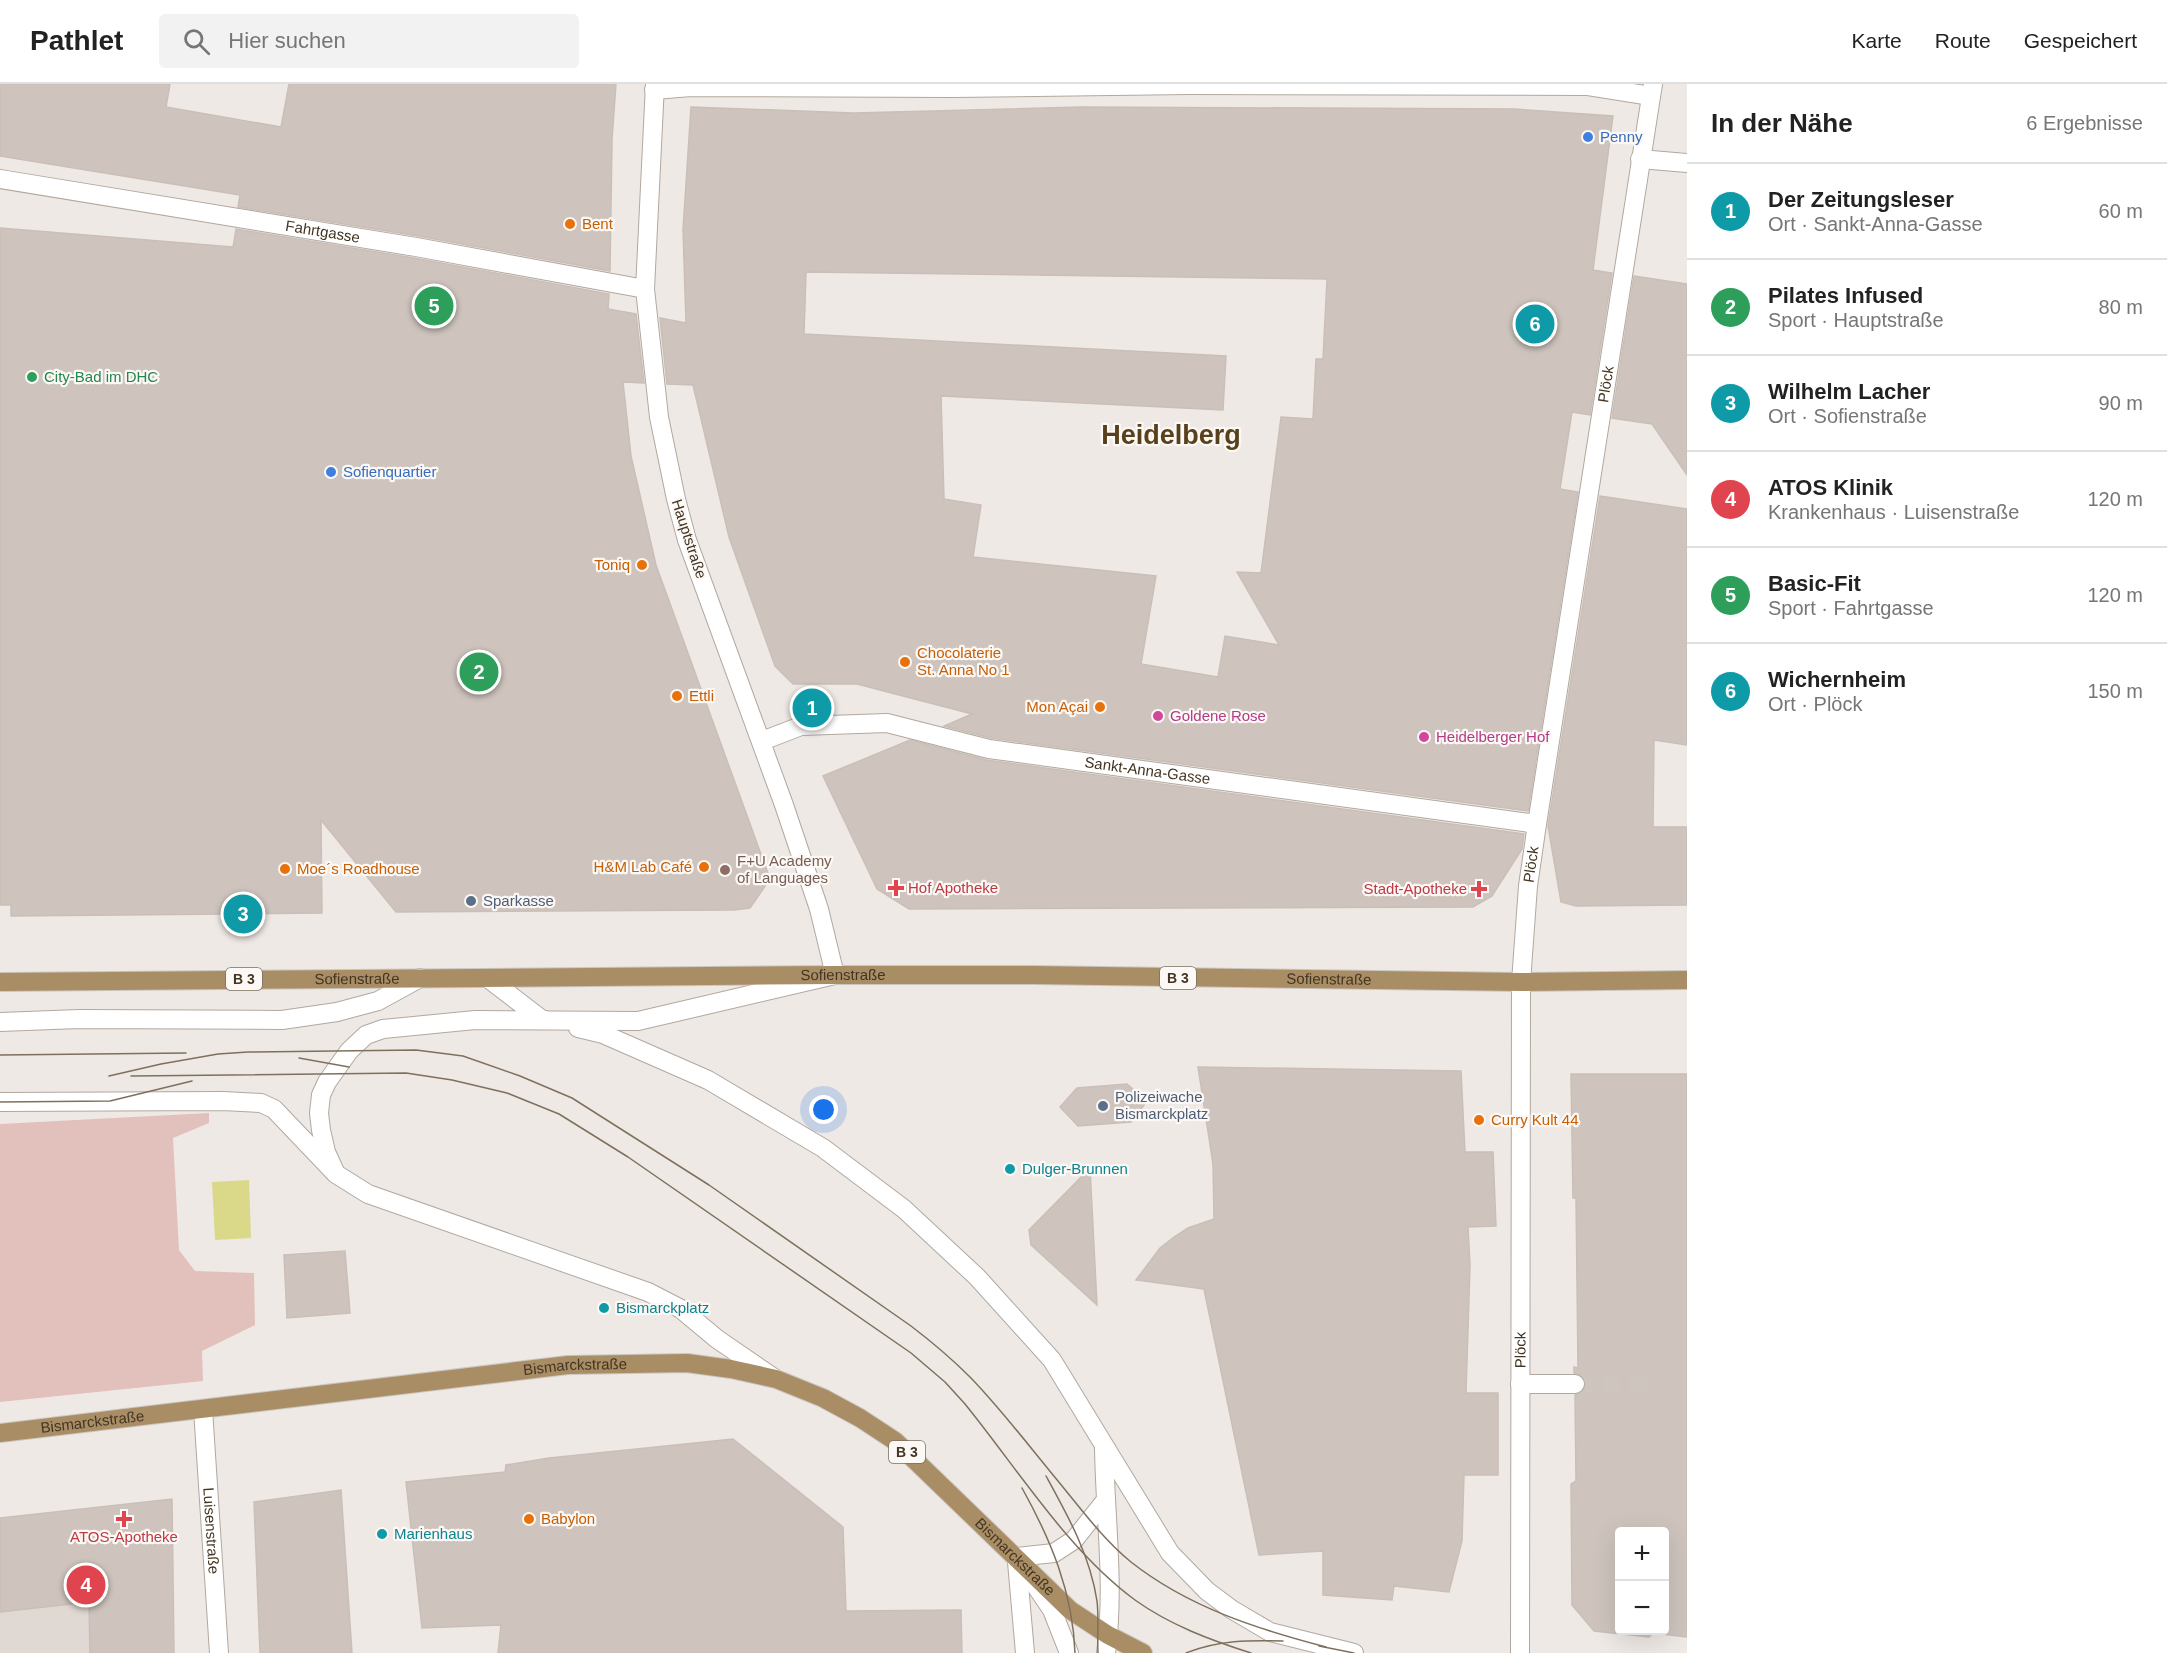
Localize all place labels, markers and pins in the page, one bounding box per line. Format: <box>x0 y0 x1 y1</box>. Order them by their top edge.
place label: Penny <box>1600 128 1643 145</box>
marker: Penny <box>1581 130 1595 144</box>
place label: Bent <box>582 215 614 232</box>
marker: Bent <box>563 217 577 231</box>
pin: 5 <box>414 284 454 328</box>
pin: 6 <box>1516 302 1555 346</box>
place label: City-Bad im DHC <box>44 368 158 385</box>
marker: City-Bad im DHC <box>25 370 39 384</box>
place label: Sofienquartier <box>343 463 436 480</box>
marker: Sofienquartier <box>324 465 338 479</box>
place label: Toniq <box>594 556 630 573</box>
marker: Toniq <box>635 558 649 572</box>
place label: Chocolaterie St. Anna No 1 <box>917 644 1010 678</box>
pin: 2 <box>460 650 498 694</box>
marker: Chocolaterie St. Anna No 1 <box>898 655 912 669</box>
pin: 1 <box>792 686 832 730</box>
place label: Ettli <box>689 687 714 704</box>
marker: Ettli <box>670 689 684 703</box>
place label: Mon Açai <box>1026 698 1088 715</box>
marker: Mon Açai <box>1093 700 1107 714</box>
place label: Goldene Rose <box>1170 707 1266 724</box>
marker: Goldene Rose <box>1151 709 1165 723</box>
place label: Heidelberger Hof <box>1436 728 1550 745</box>
marker: Heidelberger Hof <box>1417 730 1431 744</box>
place label: F+U Academy of Languages <box>737 852 832 886</box>
place label: H&M Lab Café <box>594 858 692 875</box>
place label: Moe´s Roadhouse <box>297 860 420 877</box>
marker: H&M Lab Café <box>697 860 711 874</box>
marker: Moe´s Roadhouse <box>278 862 292 876</box>
marker: F+U Academy of Languages <box>718 863 732 877</box>
place label: Hof Apotheke <box>908 879 998 896</box>
place label: Stadt-Apotheke <box>1364 880 1467 897</box>
marker: Hof Apotheke <box>889 881 903 895</box>
marker: Stadt-Apotheke <box>1472 882 1486 896</box>
pin: 3 <box>224 892 262 936</box>
place label: Sparkasse <box>483 892 554 909</box>
marker: Sparkasse <box>464 894 478 908</box>
place label: Polizeiwache Bismarckplatz <box>1115 1088 1208 1122</box>
marker: Polizeiwache Bismarckplatz <box>1096 1099 1110 1113</box>
place label: Curry Kult 44 <box>1491 1111 1579 1128</box>
marker: Curry Kult 44 <box>1472 1113 1486 1127</box>
place label: Dulger-Brunnen <box>1022 1160 1128 1177</box>
marker: Dulger-Brunnen <box>1003 1162 1017 1176</box>
place label: Bismarckplatz <box>616 1299 709 1316</box>
marker: Bismarckplatz <box>597 1301 611 1315</box>
place label: Babylon <box>541 1510 595 1527</box>
marker: ATOS-Apotheke <box>117 1512 131 1526</box>
marker: Babylon <box>522 1512 536 1526</box>
place label: Marienhaus <box>394 1525 472 1542</box>
marker: Marienhaus <box>375 1527 389 1541</box>
place label: ATOS-Apotheke <box>70 1528 178 1545</box>
pin: 4 <box>66 1562 106 1608</box>

